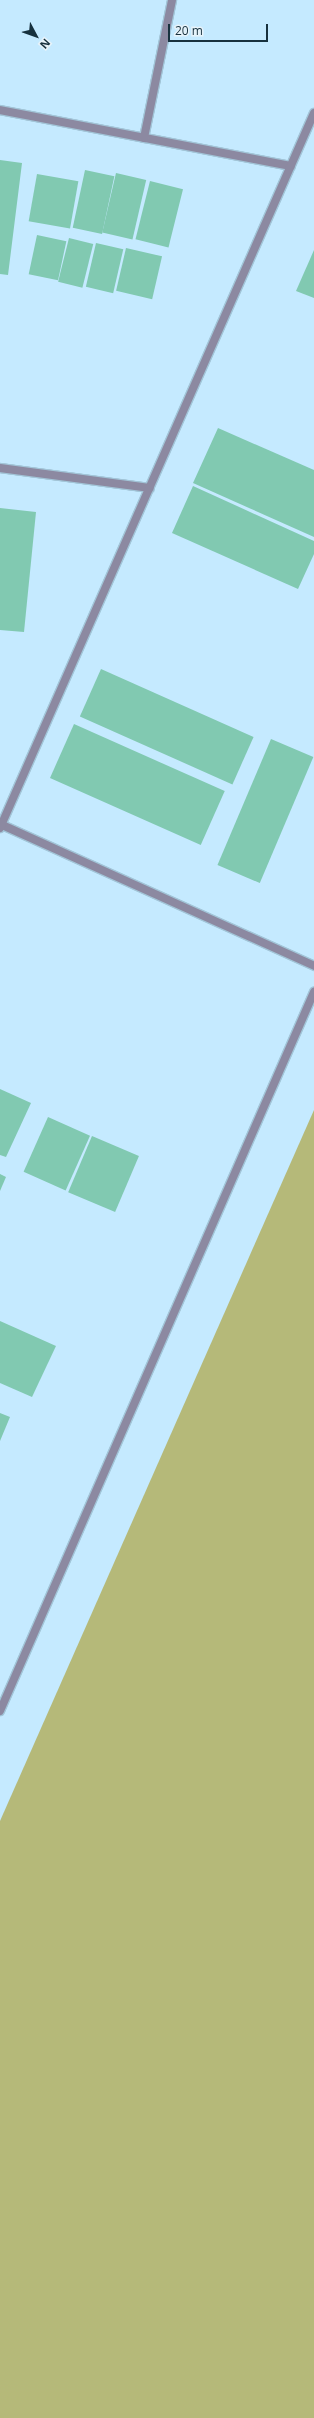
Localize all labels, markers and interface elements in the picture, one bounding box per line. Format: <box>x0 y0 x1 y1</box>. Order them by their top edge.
north arrow <box>16 16 56 56</box>
scale bar <box>170 16 270 42</box>
text: 20 m <box>175 22 203 39</box>
text: N <box>37 36 54 52</box>

